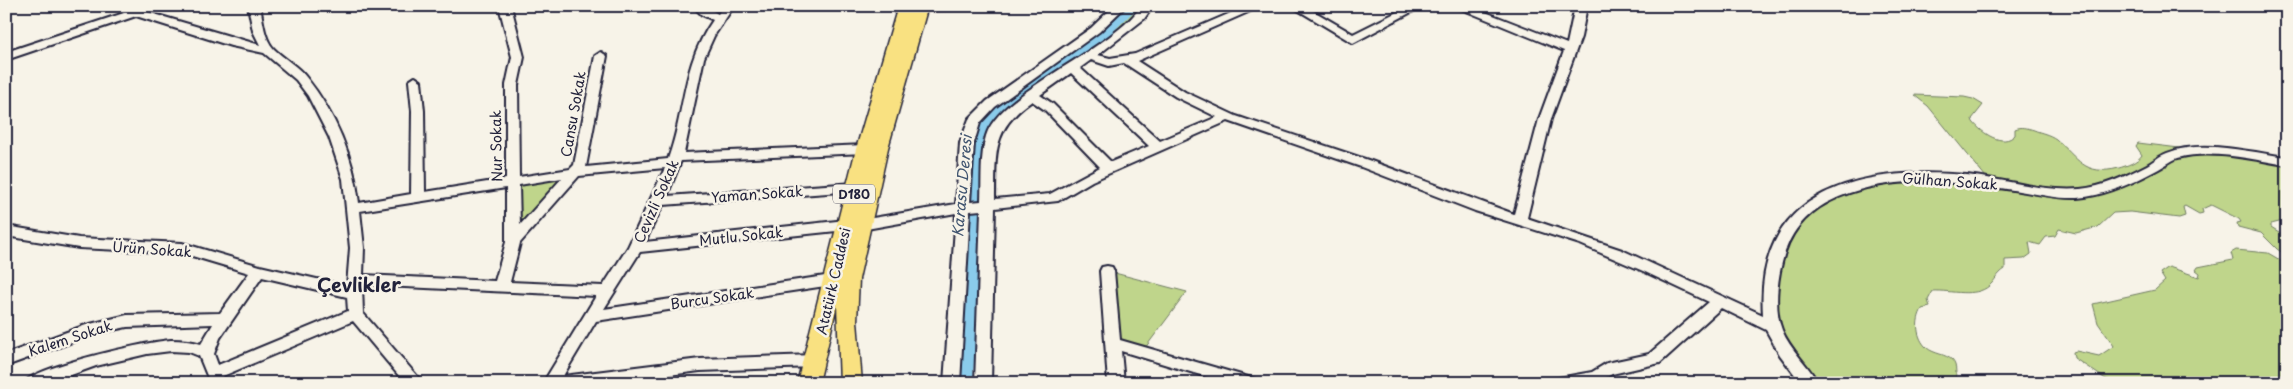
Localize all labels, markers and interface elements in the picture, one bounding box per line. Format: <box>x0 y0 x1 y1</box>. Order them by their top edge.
street label: Cansu Sokak <box>555 69 591 159</box>
street label: Nur Sokak <box>485 110 507 182</box>
water label: Karasu Deresi <box>945 131 977 238</box>
street label: Cevizli Sokak <box>628 156 684 246</box>
street label: Gülhan Sokak <box>1902 167 1998 195</box>
street label: Yaman Sokak <box>710 180 804 208</box>
road number: D180 <box>833 184 875 203</box>
street label: Mutlu Sokak <box>698 221 784 251</box>
street label: Atatürk Caddesi <box>810 225 856 337</box>
street label: Ürün Sokak <box>112 236 192 262</box>
district label: Çevlikler <box>317 270 401 298</box>
street label: Burcu Sokak <box>669 282 755 314</box>
street label: Kalem Sokak <box>25 315 115 361</box>

